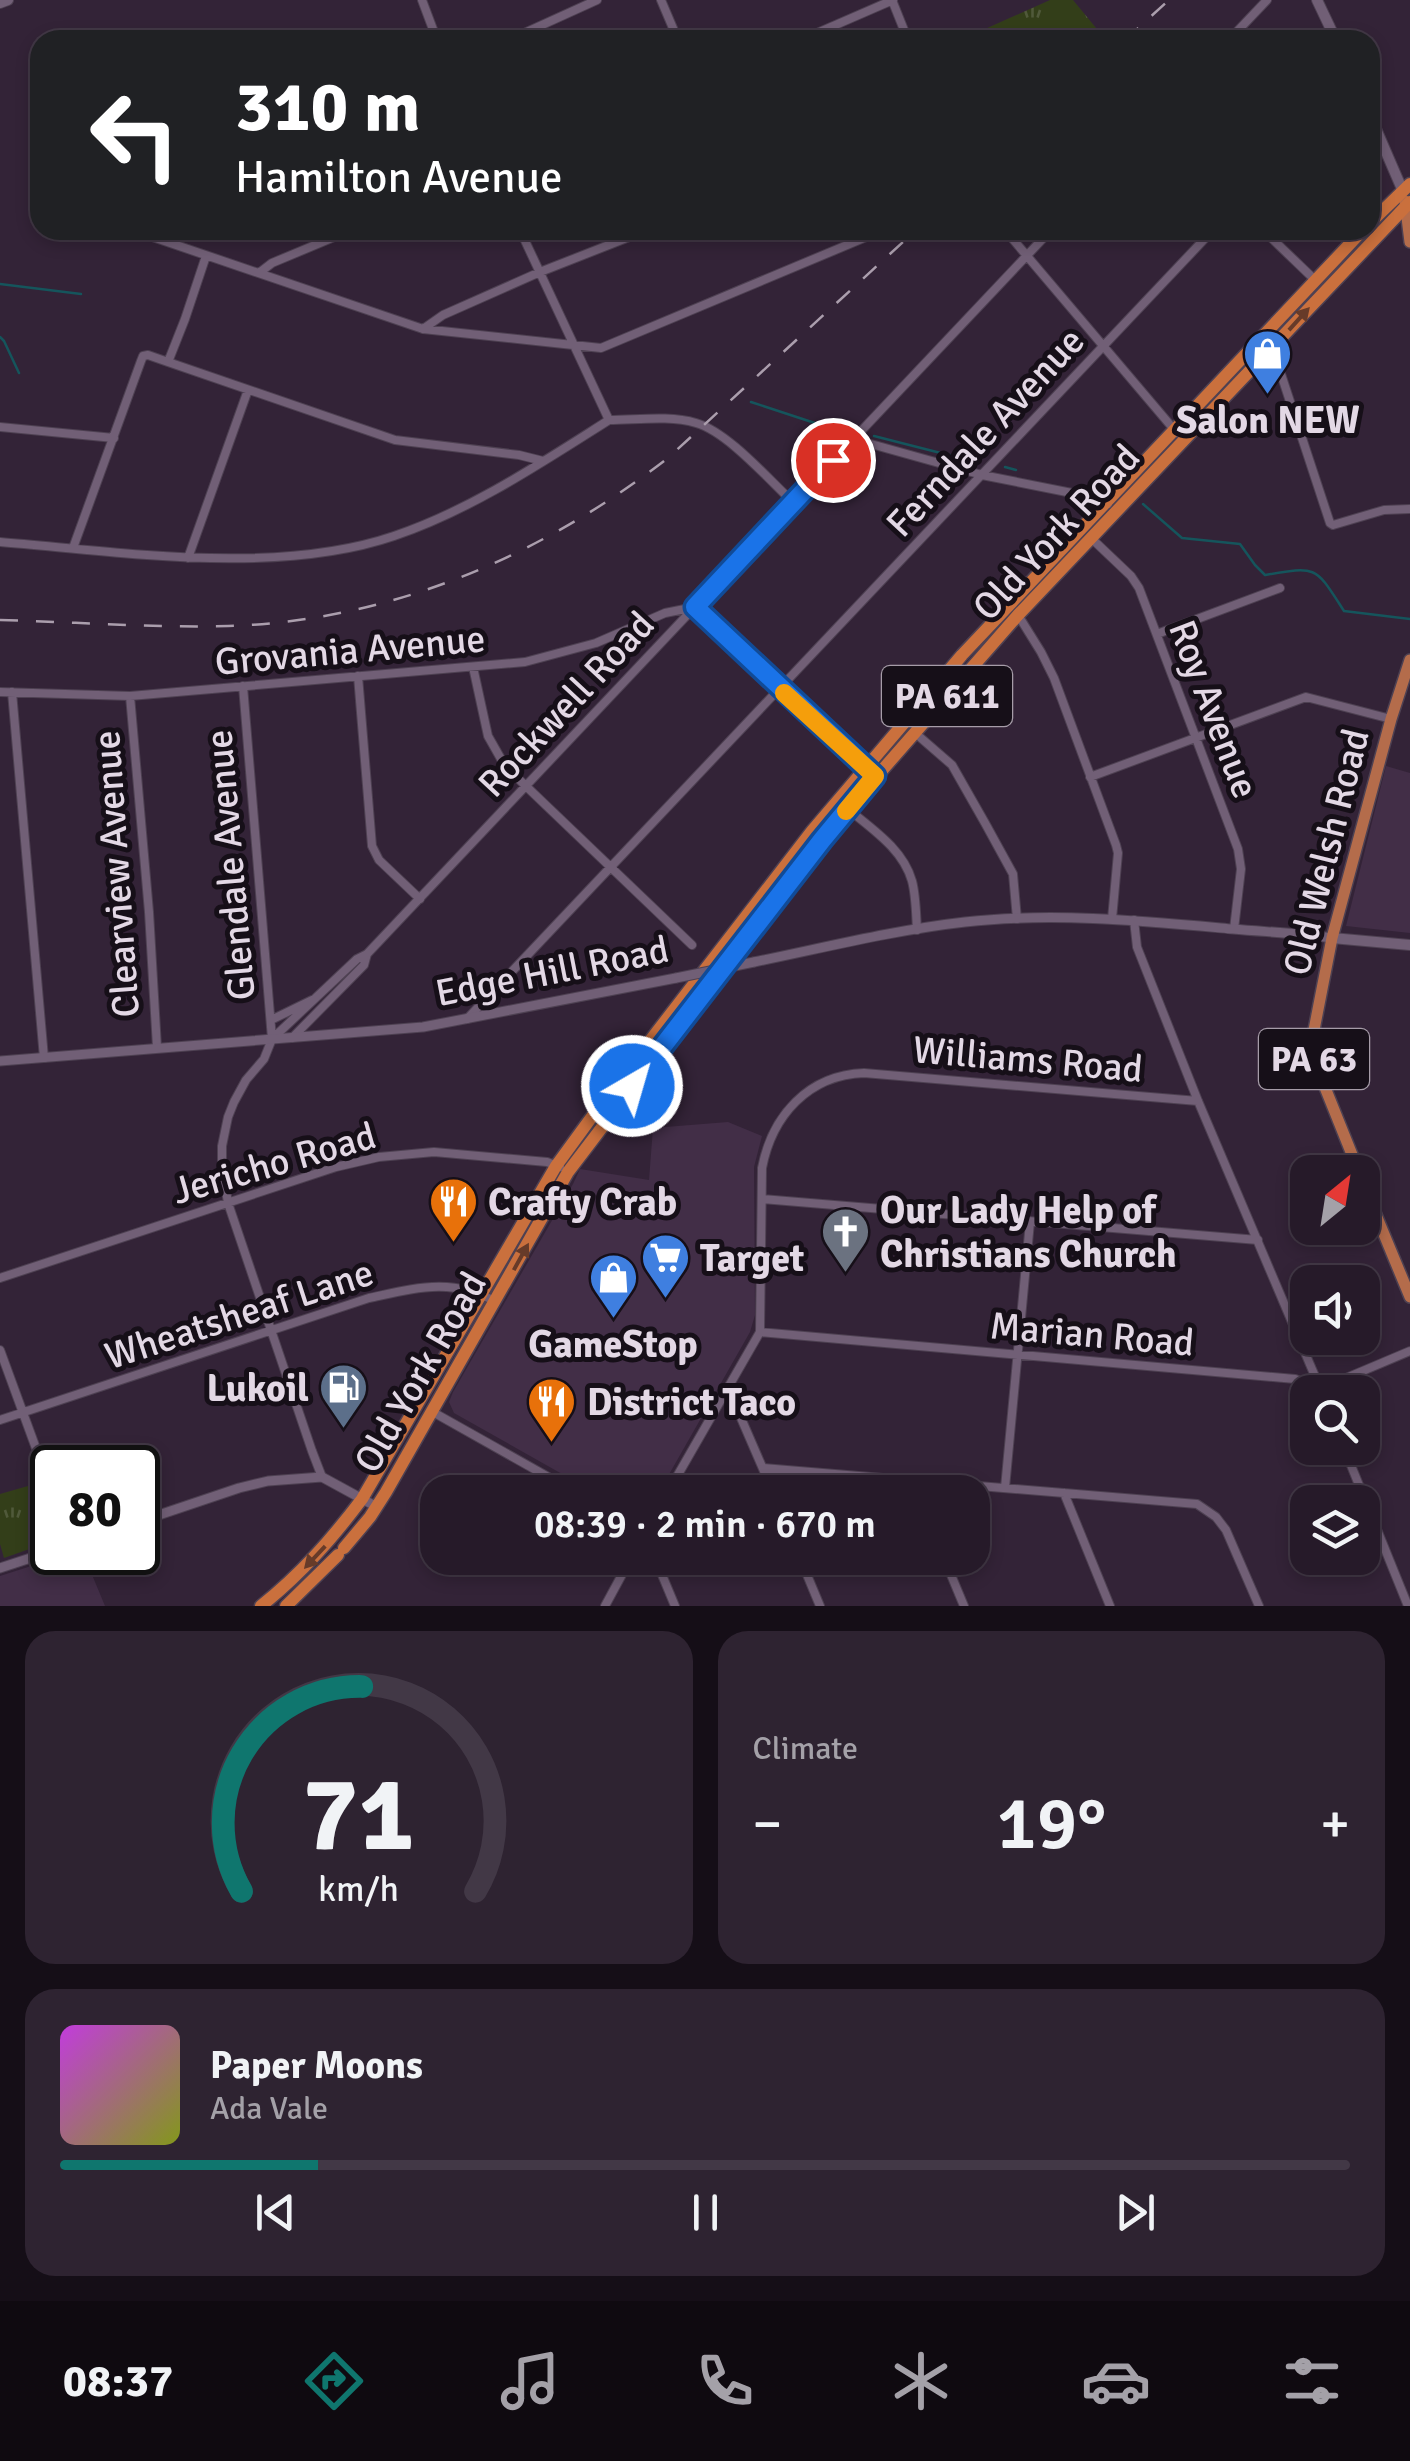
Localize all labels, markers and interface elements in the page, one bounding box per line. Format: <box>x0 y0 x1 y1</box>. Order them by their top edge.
text: 310 m <box>235 64 420 150</box>
icon: left <box>70 70 200 200</box>
text: Hamilton Avenue <box>235 150 563 205</box>
one-way arrow <box>1287 307 1310 331</box>
street label: Ferndale Avenue <box>876 318 1094 547</box>
shop icon: Salon NEW <box>1242 328 1294 396</box>
place label: Salon NEW <box>1176 397 1360 444</box>
pin <box>791 418 876 503</box>
icon: arrive <box>806 433 861 488</box>
street label: Old York Road <box>963 434 1150 630</box>
street label: Rockwell Road <box>468 602 664 807</box>
street label: Roy Avenue <box>1158 614 1269 805</box>
street label: Grovania Avenue <box>213 615 487 686</box>
road number: PA 611 <box>882 666 1012 726</box>
street label: Old Welsh Road <box>1273 724 1380 980</box>
street label: Glendale Avenue <box>195 728 266 1002</box>
street label: Clearview Avenue <box>83 729 150 1019</box>
street label: Edge Hill Road <box>432 926 673 1017</box>
street label: Williams Road <box>911 1026 1145 1093</box>
road number: PA 63 <box>1259 1029 1369 1089</box>
position arrow <box>580 1034 684 1138</box>
street label: Jericho Road <box>167 1112 381 1215</box>
north arrow <box>1290 1155 1380 1245</box>
map controls <box>1290 1155 1380 1575</box>
restaurant icon: Crafty Crab <box>427 1176 479 1244</box>
place label: Crafty Crab <box>488 1179 677 1226</box>
place label: Our Lady Help of Christians Church <box>880 1187 1177 1278</box>
church icon: Our Lady Help of Christians Church <box>819 1206 871 1274</box>
supermarket icon: Target <box>639 1232 691 1300</box>
place label: Target <box>700 1235 804 1282</box>
one-way arrow <box>513 1242 530 1271</box>
street label: Wheatsheaf Lane <box>99 1249 379 1380</box>
shop icon: GameStop <box>587 1252 639 1320</box>
street label: Old York Road <box>344 1264 497 1481</box>
button: sound <box>1290 1265 1380 1355</box>
street label: Marian Road <box>988 1302 1196 1367</box>
place label: GameStop <box>528 1321 698 1368</box>
fuel station icon: Lukoil <box>318 1362 370 1430</box>
place label: Lukoil <box>206 1365 309 1412</box>
button: search <box>1290 1375 1380 1465</box>
restaurant icon: District Taco <box>526 1376 578 1444</box>
place label: District Taco <box>587 1379 796 1426</box>
speed limit sign: 80 <box>30 1445 160 1575</box>
button: layers <box>1290 1485 1380 1575</box>
text: 08:39 · 2 min · 670 m <box>534 1501 876 1548</box>
one-way arrow <box>304 1544 327 1568</box>
text: Climate <box>753 1729 858 1768</box>
text: 71 <box>303 1751 415 1879</box>
text: 19° <box>996 1777 1106 1870</box>
text: − <box>753 1790 782 1858</box>
text: + <box>1320 1790 1350 1858</box>
text: km/h <box>318 1867 399 1911</box>
text: Paper Moons <box>210 2042 423 2089</box>
text: Ada Vale <box>210 2089 328 2128</box>
icon: previous <box>248 2185 303 2240</box>
icon: pause <box>678 2185 733 2240</box>
icon: next <box>1108 2185 1163 2240</box>
icon: directions <box>299 2346 369 2416</box>
icon: music <box>495 2346 565 2416</box>
icon: phone <box>690 2346 760 2416</box>
icon: climate <box>886 2346 956 2416</box>
icon: car <box>1081 2346 1151 2416</box>
icon: filters <box>1277 2346 1347 2416</box>
text: 08:37 <box>63 2354 173 2409</box>

